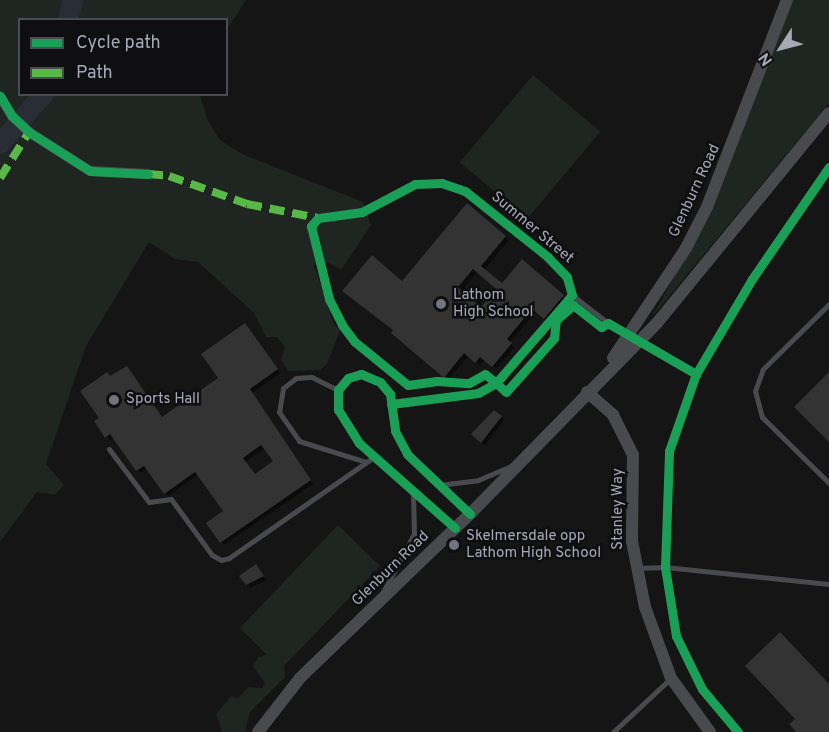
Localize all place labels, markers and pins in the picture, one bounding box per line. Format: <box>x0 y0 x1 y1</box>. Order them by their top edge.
place label: Lathom High School <box>453 286 534 321</box>
marker: Lathom High School <box>434 297 448 311</box>
place label: Sports Hall <box>126 391 200 409</box>
marker: Sports Hall <box>107 393 121 407</box>
place label: Skelmersdale opp Lathom High School <box>466 527 601 562</box>
marker: Skelmersdale opp Lathom High School <box>447 538 461 552</box>

